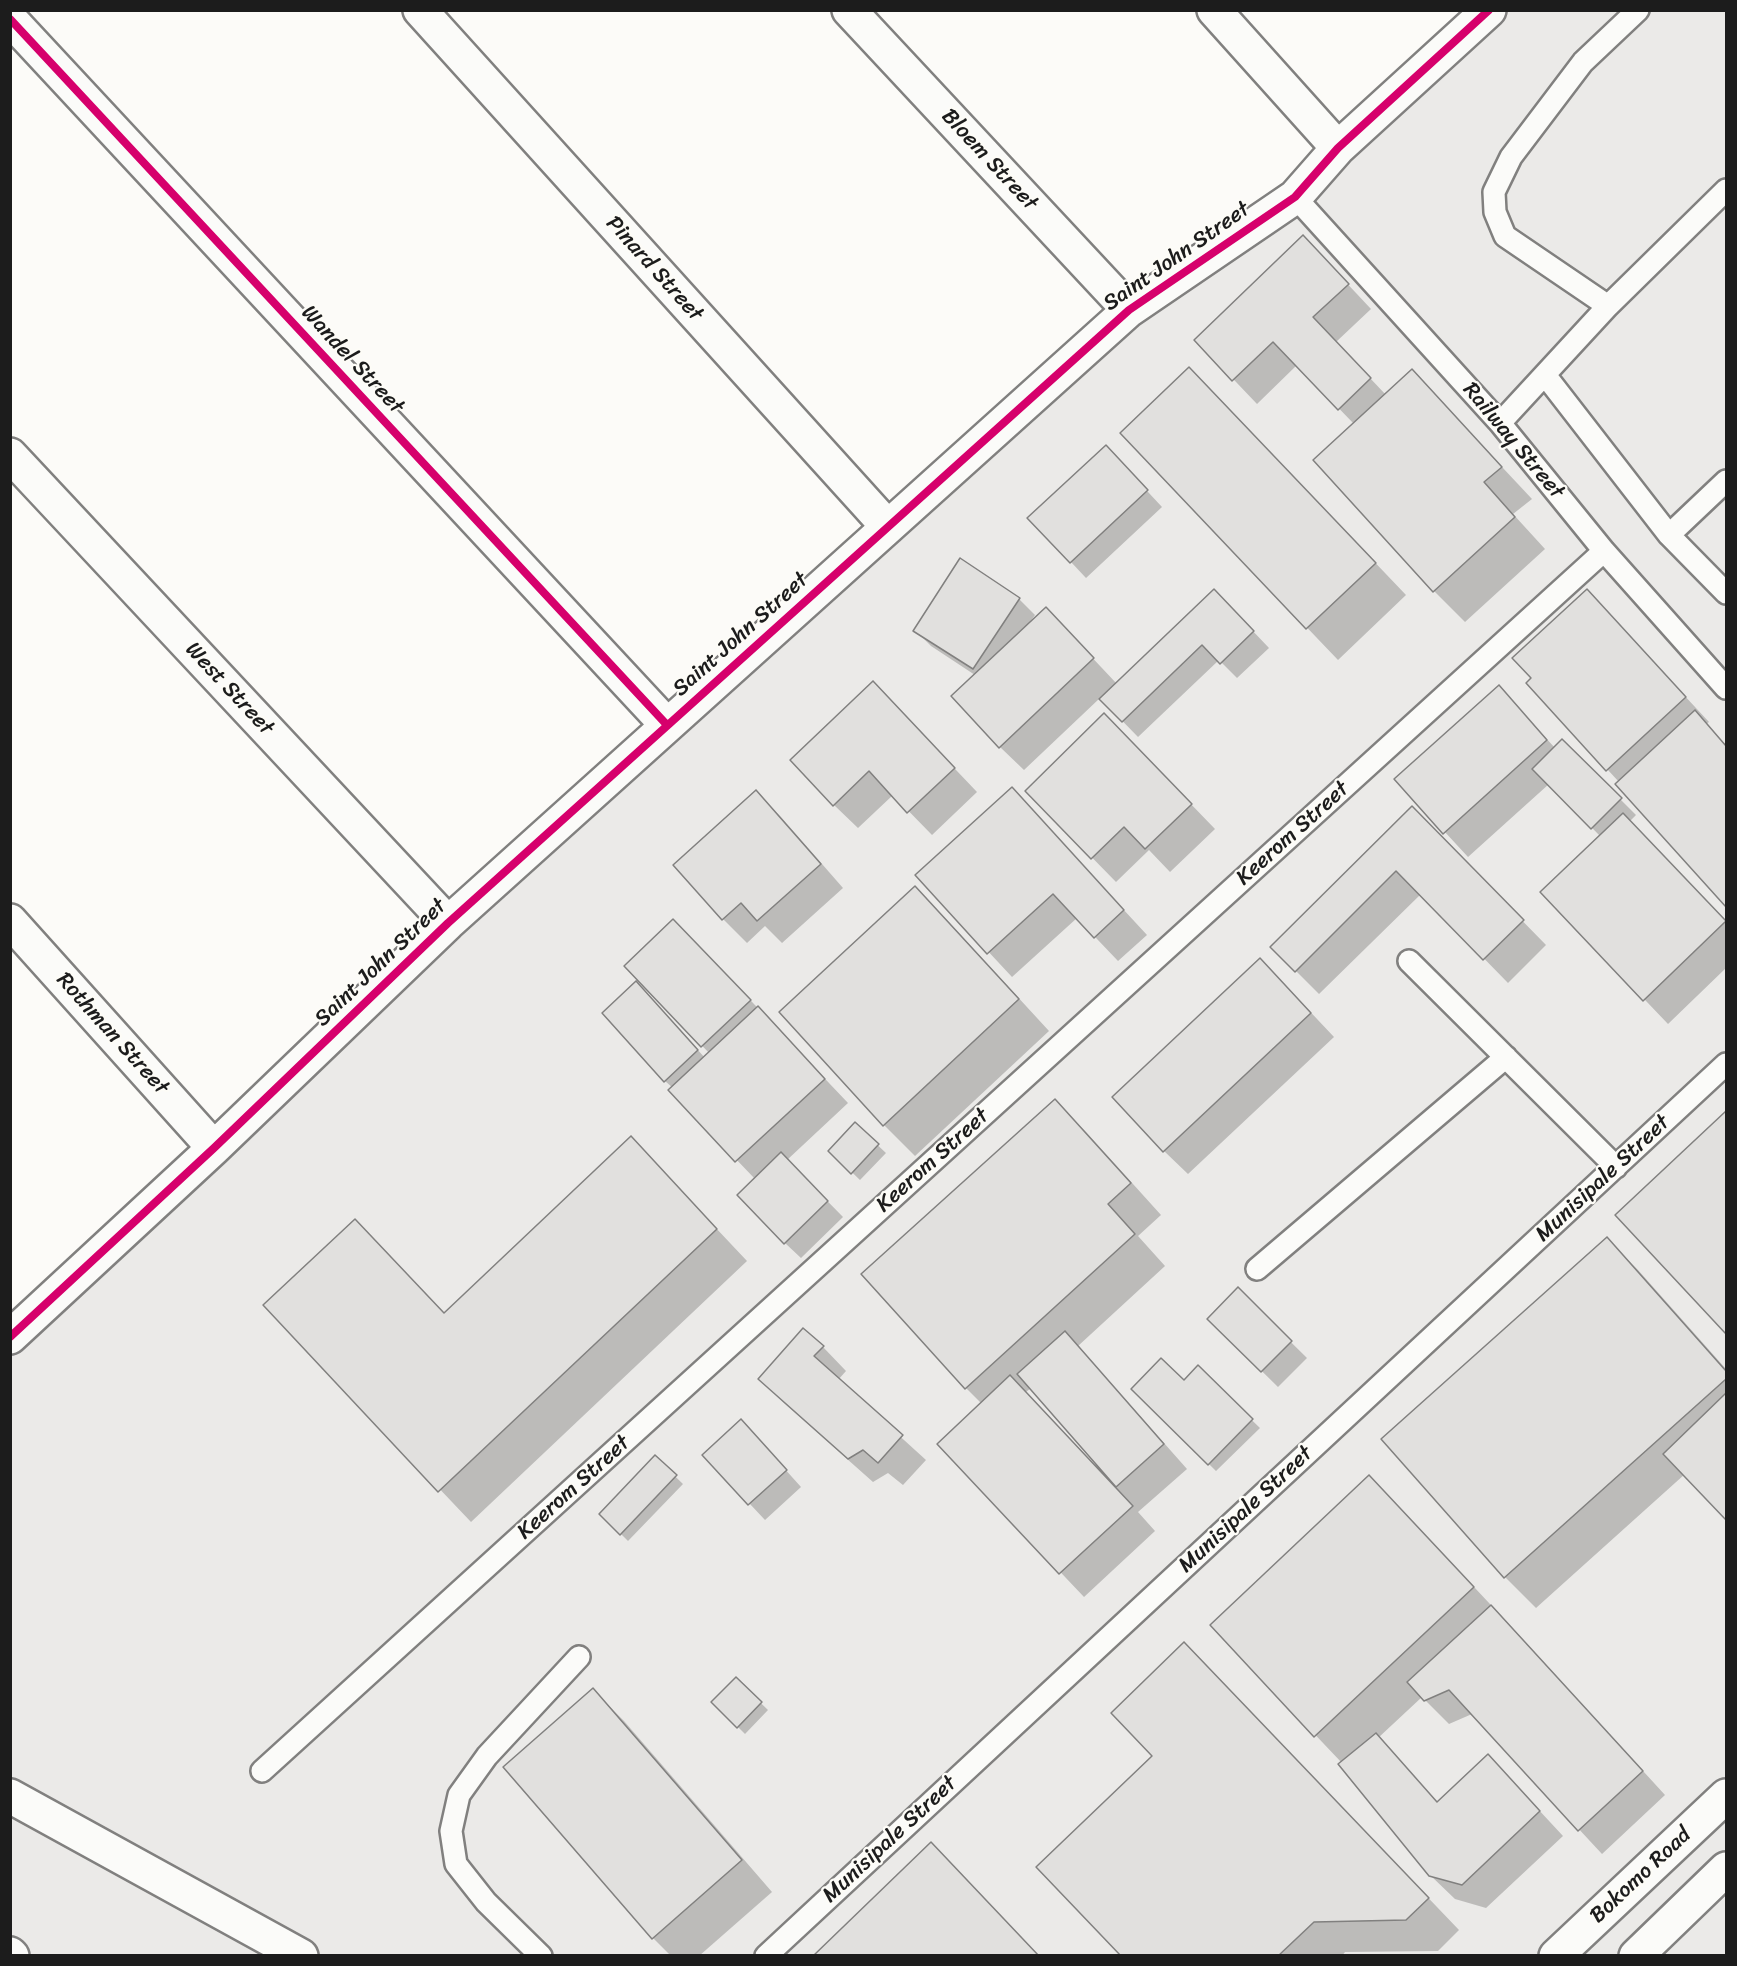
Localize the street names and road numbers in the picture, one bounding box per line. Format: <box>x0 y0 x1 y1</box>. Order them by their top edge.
street label: Bloem Street <box>935 104 1043 216</box>
street label: Saint John Street <box>1099 197 1255 317</box>
street label: Pinard Street <box>600 211 708 327</box>
street label: Wandel Street <box>295 300 409 420</box>
street label: Railway Street <box>1457 377 1569 505</box>
street label: Saint John Street <box>668 567 814 703</box>
street label: West Street <box>179 637 279 741</box>
street label: Keerom Street <box>1231 777 1355 891</box>
street label: Saint John Street <box>310 894 452 1032</box>
street label: Rothman Street <box>50 968 174 1100</box>
street label: Keerom Street <box>871 1104 995 1218</box>
street label: Munisipale Street <box>1530 1110 1676 1248</box>
street label: Keerom Street <box>512 1431 636 1545</box>
street label: Munisipale Street <box>1173 1441 1319 1579</box>
street label: Munisipale Street <box>817 1771 963 1909</box>
street label: Bokomo Road <box>1585 1822 1697 1930</box>

